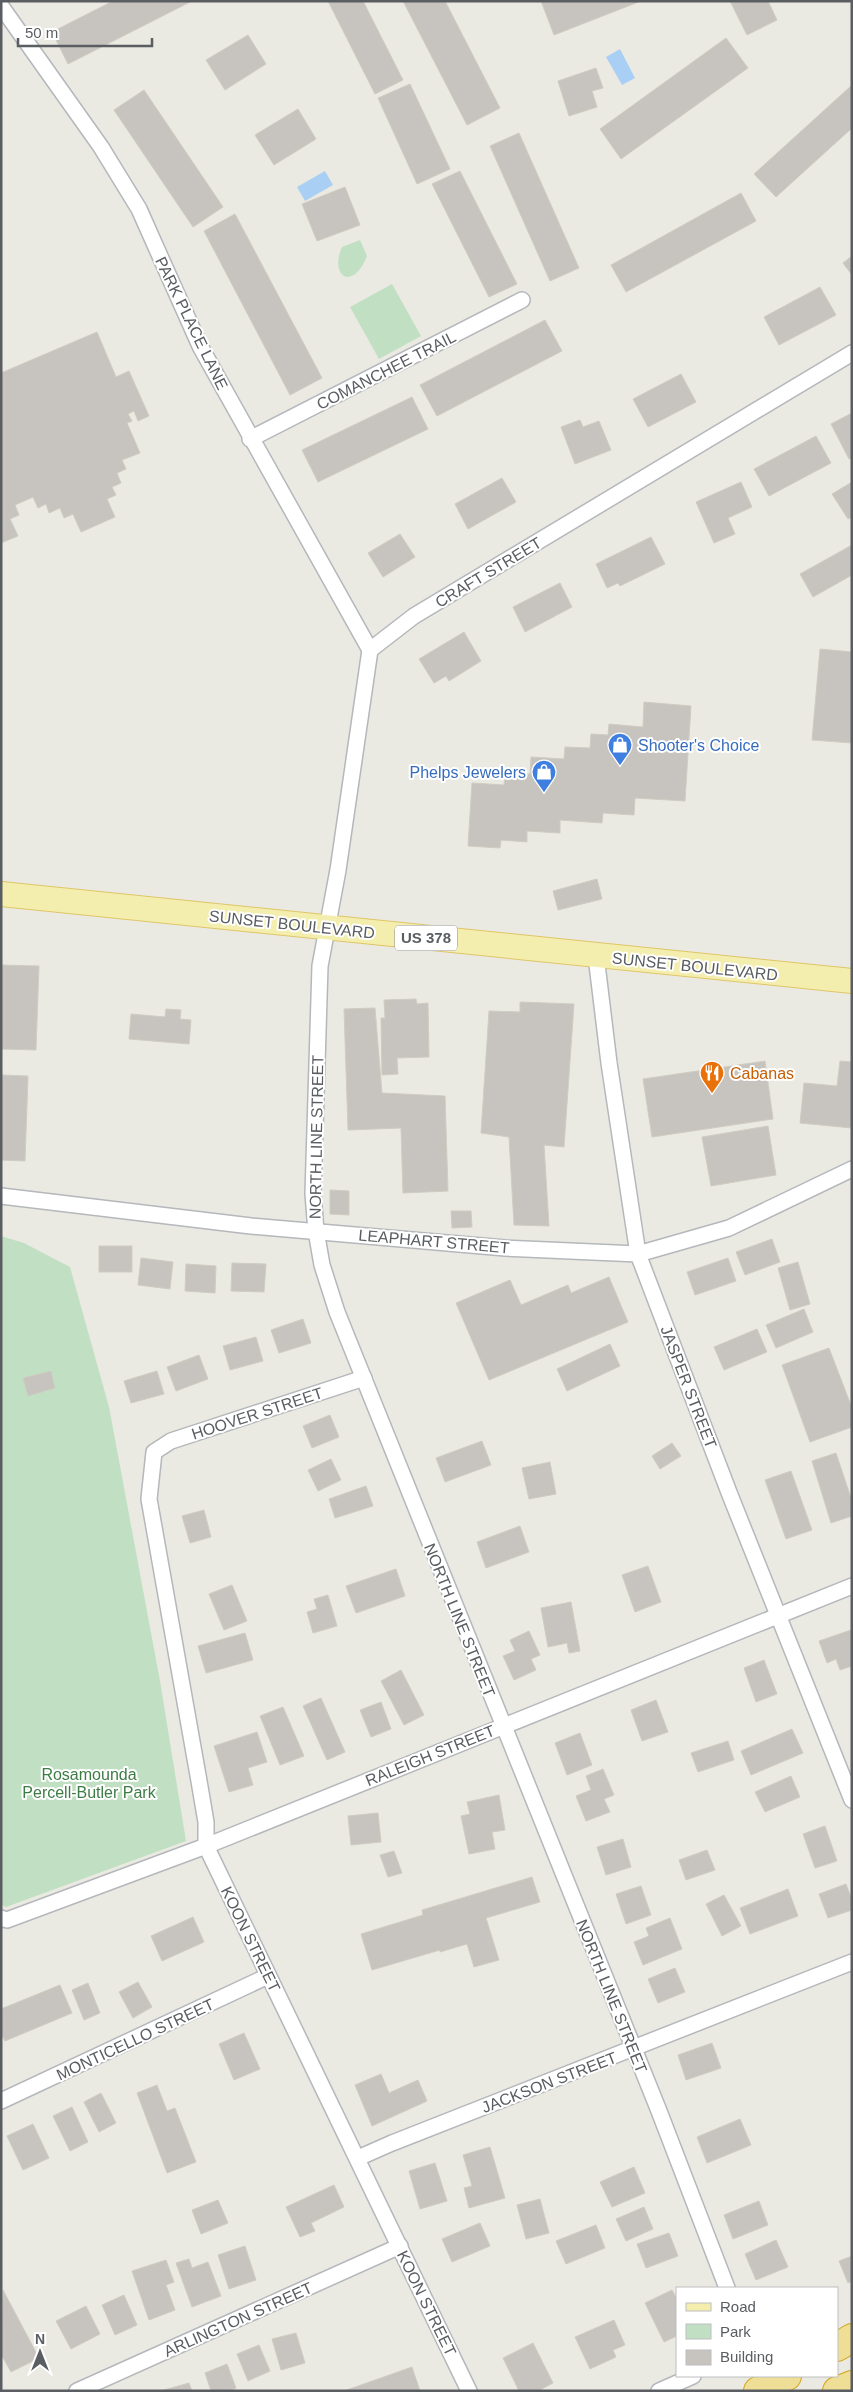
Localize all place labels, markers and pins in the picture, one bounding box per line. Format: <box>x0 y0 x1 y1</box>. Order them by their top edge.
shop icon: Shooter's Choice <box>607 732 633 766</box>
place label: Shooter's Choice <box>638 737 759 754</box>
shop icon: Phelps Jewelers <box>531 759 557 793</box>
place label: Phelps Jewelers <box>410 764 526 781</box>
restaurant icon: Cabanas <box>699 1060 725 1094</box>
place label: Cabanas <box>730 1065 794 1082</box>

